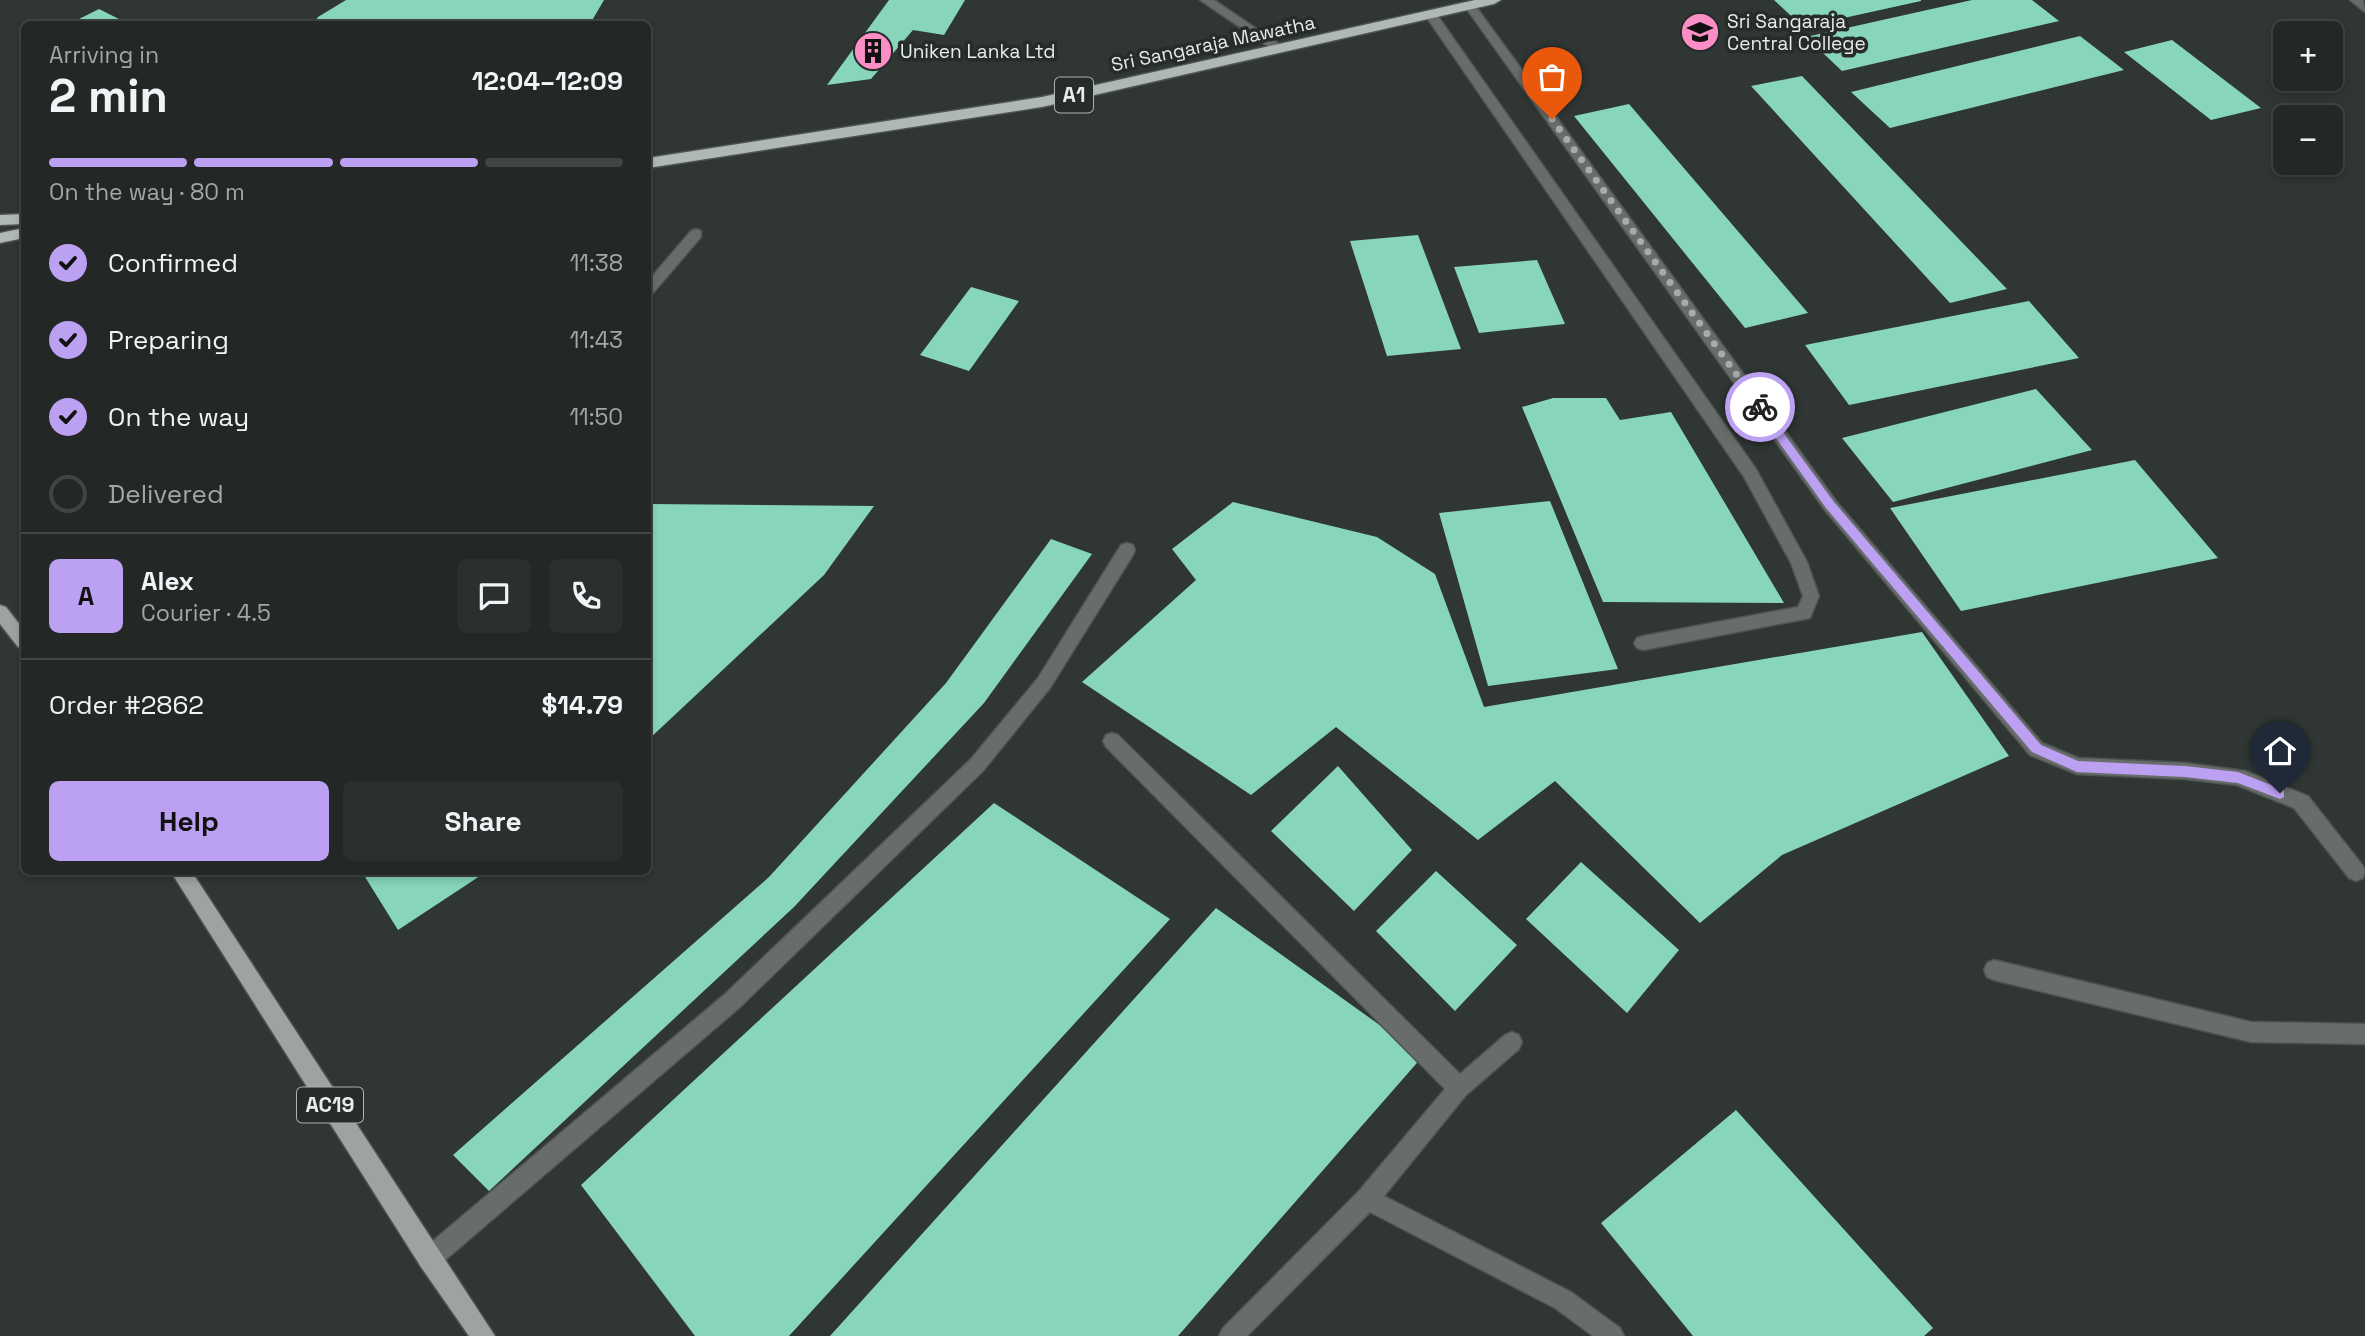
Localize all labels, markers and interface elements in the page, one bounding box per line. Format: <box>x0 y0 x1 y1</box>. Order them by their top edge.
place label: Sri Sangaraja Central College <box>1727 9 1866 56</box>
street label: Sri Sangaraja Mawatha <box>1109 10 1317 77</box>
school or university icon: Sri Sangaraja Central College <box>1679 11 1721 53</box>
map controls <box>2273 21 2343 175</box>
button: + <box>2273 21 2343 91</box>
building icon: Uniken Lanka Ltd <box>852 30 894 72</box>
place label: Uniken Lanka Ltd <box>900 39 1055 64</box>
text: Arriving in <box>49 40 159 70</box>
pin <box>1522 47 1582 119</box>
icon: bag <box>1533 58 1571 96</box>
text: 12:04–12:09 <box>472 64 623 98</box>
text: 2 min <box>49 67 168 125</box>
road number: A1 <box>1055 78 1093 112</box>
button: − <box>2273 105 2343 175</box>
text: On the way · 80 m <box>49 177 245 207</box>
icon: check <box>49 244 87 282</box>
text: Confirmed <box>108 246 238 280</box>
text: 11:38 <box>570 248 623 278</box>
icon: check <box>49 321 87 359</box>
text: Preparing <box>108 323 229 357</box>
text: 11:43 <box>570 325 623 355</box>
courier <box>1725 372 1795 442</box>
icon: bike <box>1741 388 1779 426</box>
icon: check <box>49 398 87 436</box>
text: On the way <box>108 400 249 434</box>
text: 11:50 <box>569 402 623 432</box>
text: Delivered <box>108 477 224 511</box>
button: chat <box>457 559 531 633</box>
button: phone <box>549 559 623 633</box>
text: Alex <box>141 564 194 598</box>
text: A <box>78 579 94 613</box>
text: Courier · 4.5 <box>141 598 271 628</box>
text: Order #2862 <box>49 688 204 722</box>
text: $14.79 <box>542 688 623 722</box>
pin <box>2250 721 2310 793</box>
icon: home <box>2261 732 2299 770</box>
button: Help <box>49 781 329 861</box>
button: Share <box>343 781 623 861</box>
road number: AC19 <box>297 1088 363 1122</box>

